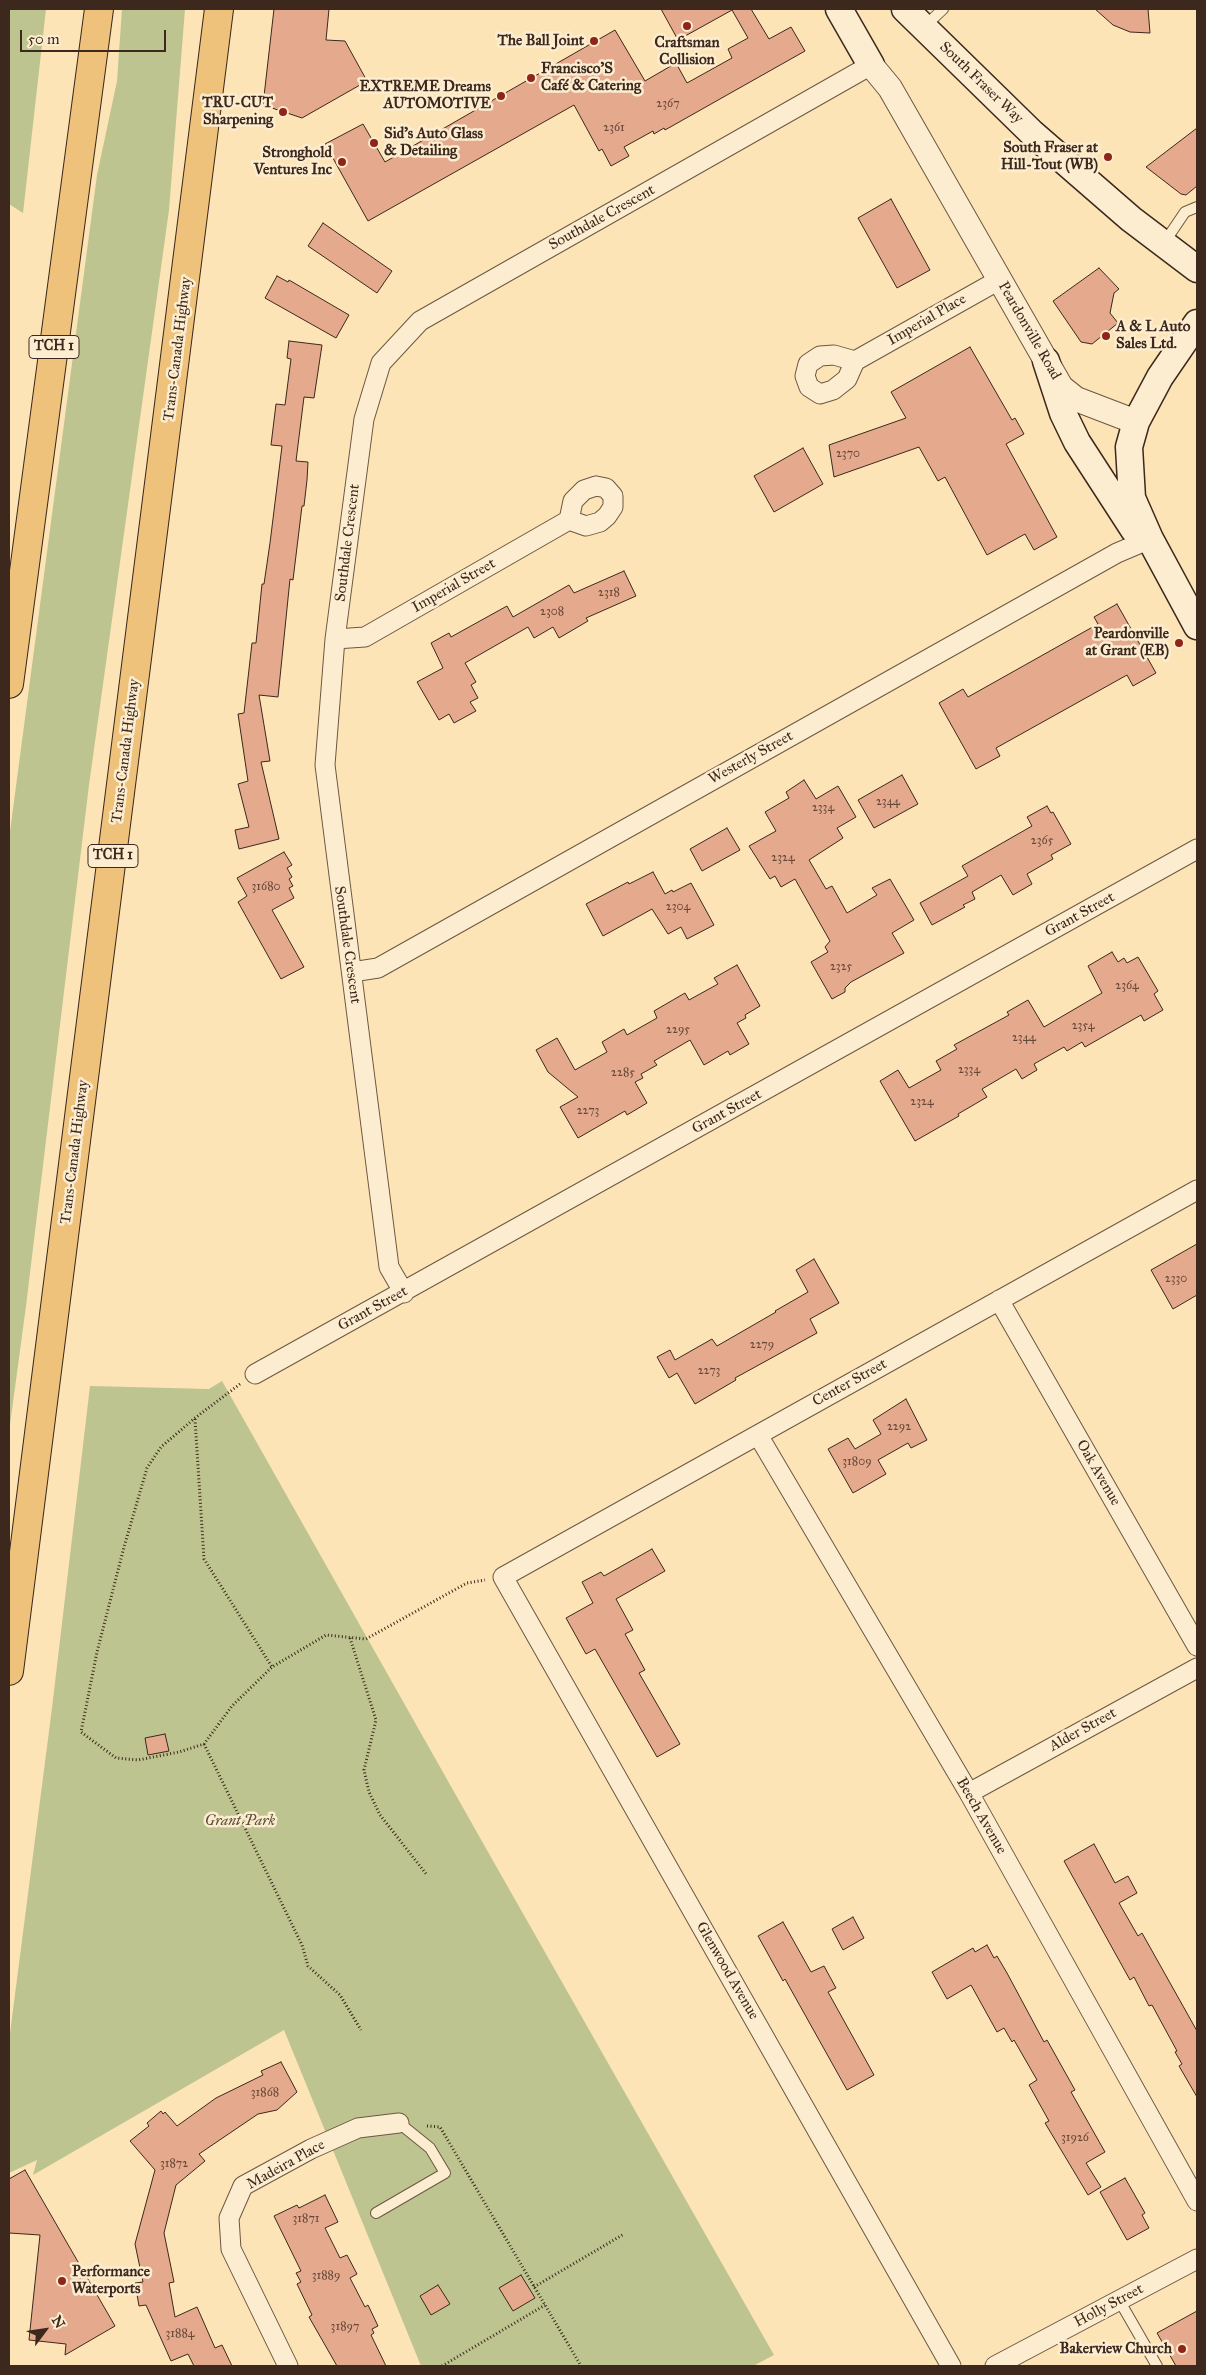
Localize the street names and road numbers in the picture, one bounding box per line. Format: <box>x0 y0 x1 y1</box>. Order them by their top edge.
street label: South Fraser Way <box>935 38 1027 128</box>
street label: Southdale Crescent <box>546 181 658 255</box>
street label: Trans-Canada Highway <box>160 276 196 422</box>
street label: Peardonville Road <box>994 279 1064 383</box>
street label: Imperial Place <box>885 290 969 350</box>
road number: TCH 1 <box>29 336 79 358</box>
street label: Southdale Crescent <box>332 483 364 603</box>
street label: Imperial Street <box>409 555 499 617</box>
street label: Trans-Canada Highway <box>108 678 144 824</box>
street label: Westerly Street <box>706 727 796 789</box>
road number: TCH 1 <box>88 844 138 868</box>
street label: Southdale Crescent <box>330 885 364 1005</box>
street label: Grant Street <box>1042 889 1118 941</box>
street label: Trans-Canada Highway <box>57 1079 93 1225</box>
street label: Grant Street <box>689 1086 765 1138</box>
street label: Grant Street <box>335 1283 411 1335</box>
street label: Center Street <box>810 1355 890 1411</box>
street label: Oak Avenue <box>1072 1437 1124 1509</box>
street label: Alder Street <box>1046 1704 1120 1756</box>
street label: Beech Avenue <box>952 1775 1010 1857</box>
street label: Glenwood Avenue <box>692 1919 762 2023</box>
street label: Madeira Place <box>244 2136 328 2194</box>
street label: Holly Street <box>1071 2280 1147 2332</box>

